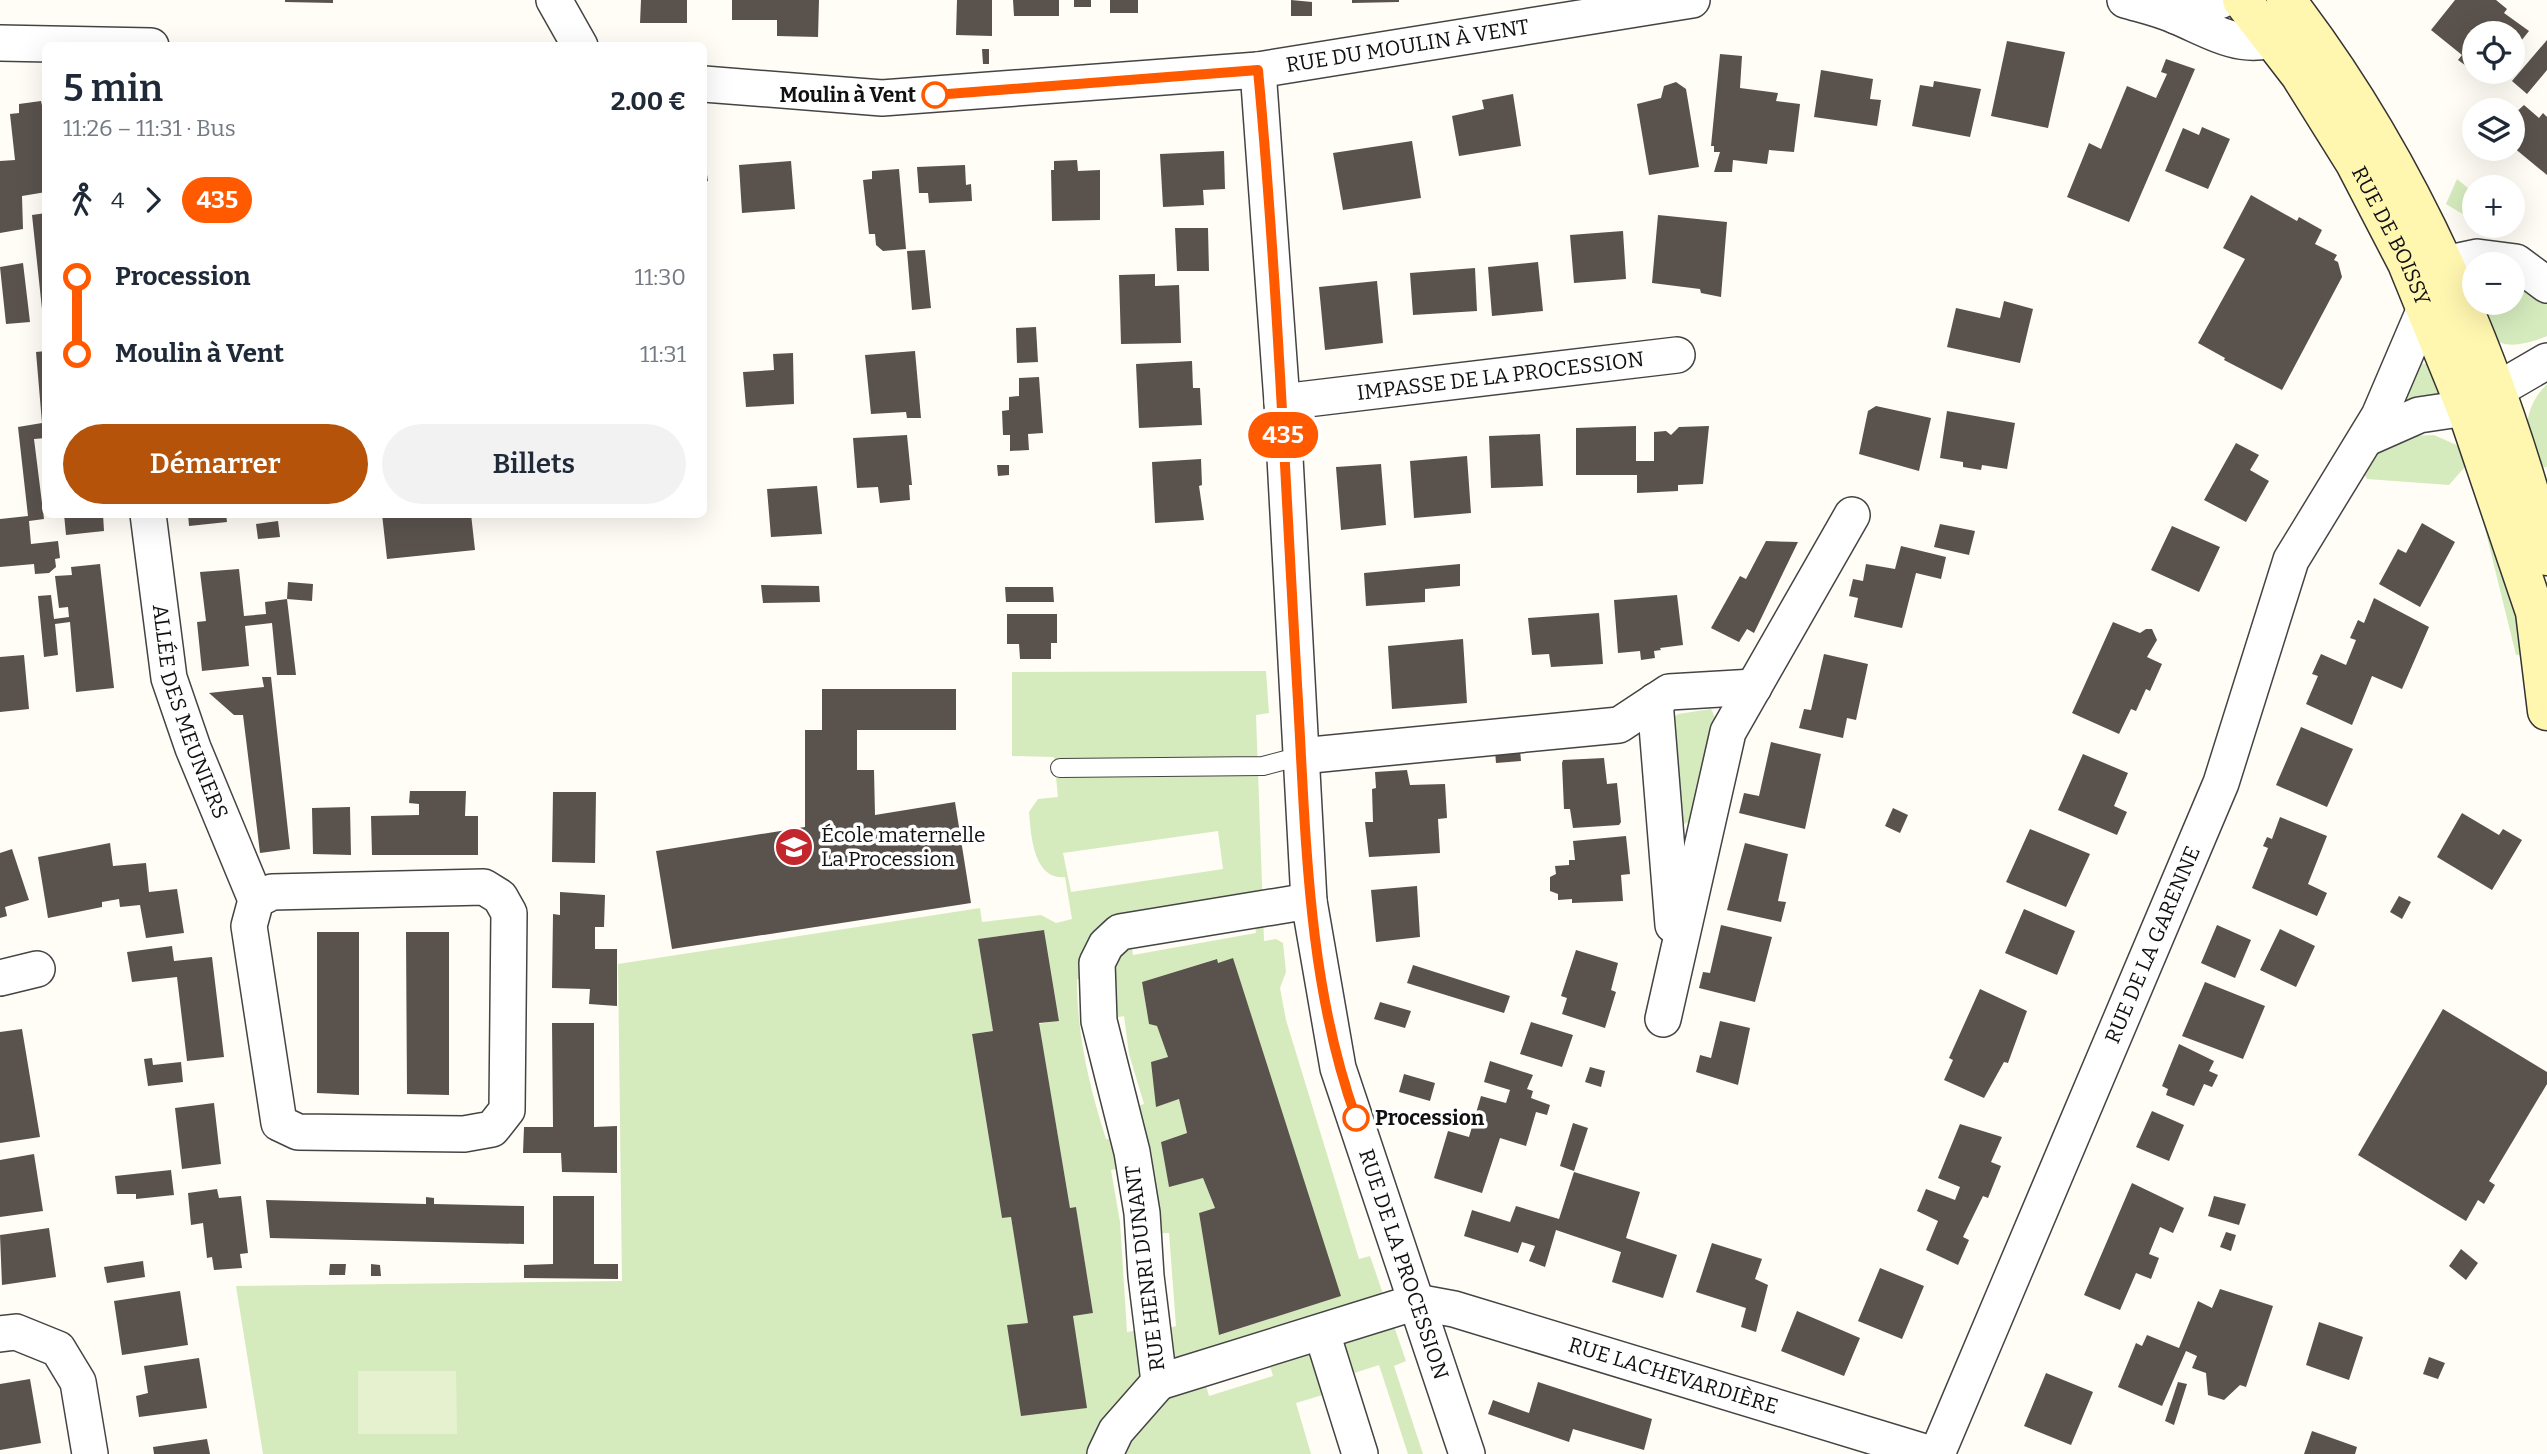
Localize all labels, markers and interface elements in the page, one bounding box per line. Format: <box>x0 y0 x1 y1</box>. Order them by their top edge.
street label: RUE DU MOULIN À VENT <box>1284 13 1531 78</box>
map controls <box>2462 21 2525 315</box>
button: locate <box>2462 21 2525 84</box>
text: 5 min <box>63 65 163 111</box>
place label: Moulin à Vent <box>780 82 917 108</box>
marker: Moulin à Vent <box>922 82 948 108</box>
text: 2.00 € <box>611 86 686 117</box>
button: layers <box>2462 98 2525 161</box>
text: 11:26 – 11:31 · Bus <box>63 114 236 142</box>
street label: RUE DE BOISSY <box>2346 162 2436 310</box>
button: + <box>2462 175 2525 238</box>
icon: walk <box>63 181 101 219</box>
icon: forward <box>134 181 172 219</box>
text: 4 <box>111 186 124 214</box>
text: 435 <box>196 186 238 214</box>
button: − <box>2462 252 2525 315</box>
text: Procession <box>115 261 250 292</box>
text: 11:30 <box>635 263 686 291</box>
text: Moulin à Vent <box>115 338 284 369</box>
text: 11:31 <box>640 340 686 368</box>
street label: IMPASSE DE LA PROCESSION <box>1355 346 1646 406</box>
line badge: 435 <box>1243 412 1323 458</box>
text: 435 <box>1262 421 1304 449</box>
button: Démarrer <box>63 424 368 504</box>
button: Billets <box>382 424 686 504</box>
street label: ALLÉE DES MEUNIERS <box>147 603 234 823</box>
place label: École maternelle La Procession <box>821 822 986 872</box>
school or university icon: École maternelle La Procession <box>773 826 815 868</box>
street label: RUE DE LA GARENNE <box>2099 842 2206 1047</box>
marker: Procession <box>1343 1105 1369 1131</box>
place label: Procession <box>1375 1105 1485 1131</box>
street label: RUE DE LA PROCESSION <box>1353 1146 1454 1383</box>
street label: RUE HENRI DUNANT <box>1119 1163 1171 1373</box>
street label: RUE LACHEVARDIÈRE <box>1565 1332 1781 1420</box>

